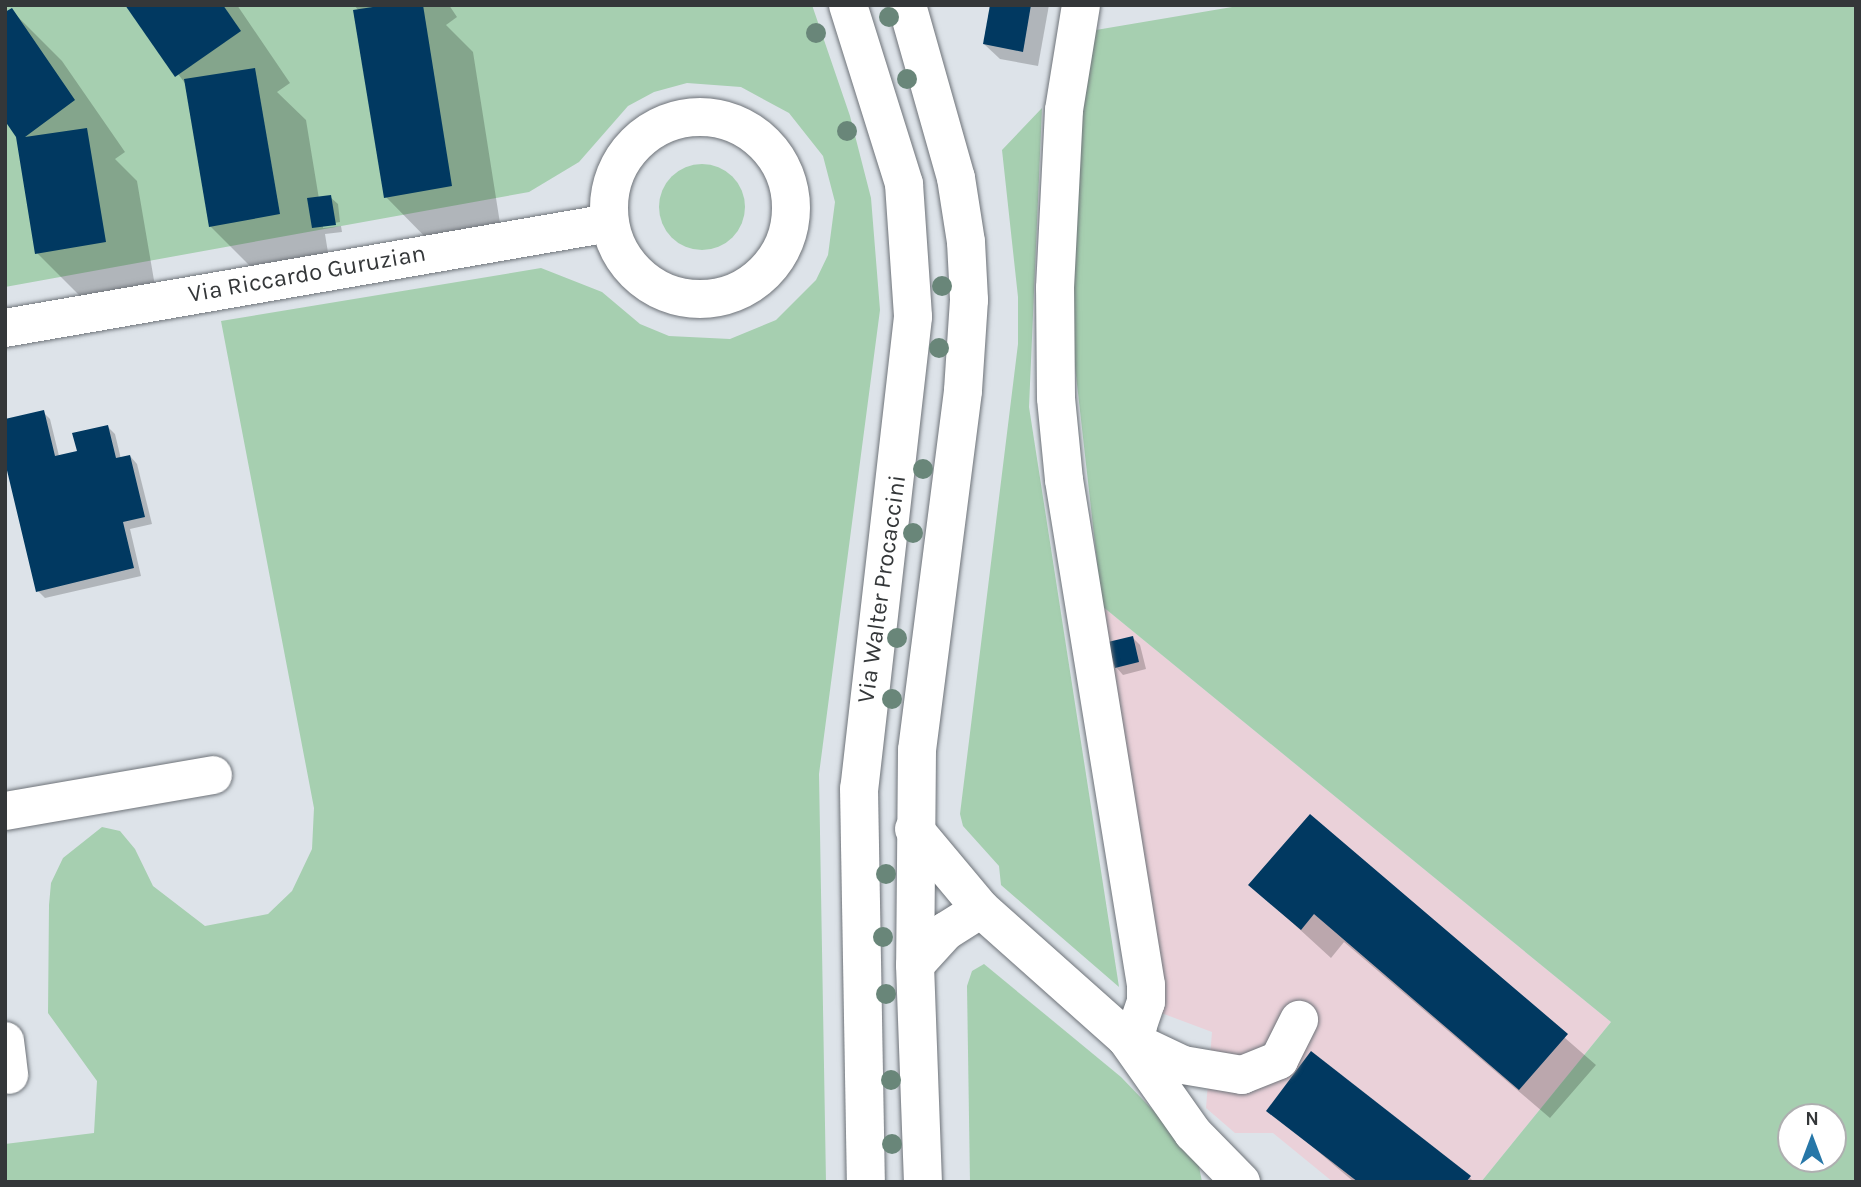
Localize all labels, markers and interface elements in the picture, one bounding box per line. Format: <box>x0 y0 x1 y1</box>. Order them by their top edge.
street label: Via Riccardo Guruzian <box>186 239 428 309</box>
street label: Via Walter Procaccini <box>852 473 912 705</box>
north arrow <box>1777 1103 1847 1173</box>
text: N <box>1805 1108 1819 1130</box>

